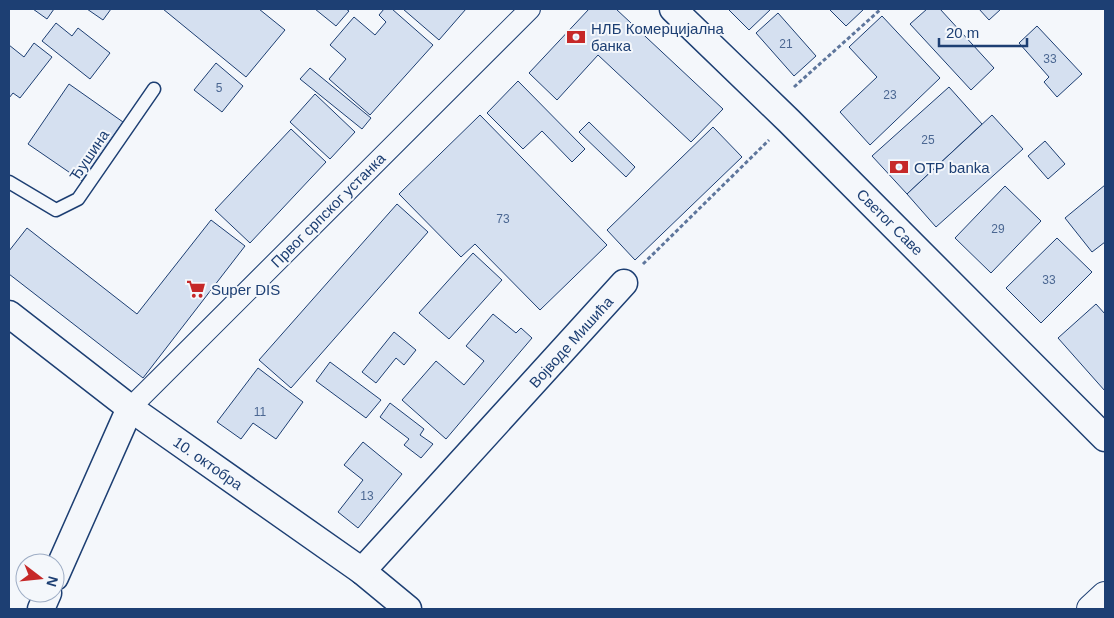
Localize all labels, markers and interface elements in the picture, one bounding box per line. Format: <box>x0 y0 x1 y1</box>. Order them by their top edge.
scale bar <box>939 15 1026 47</box>
place label: НЛБ Комерцијална банка <box>591 20 724 54</box>
text: 20 m <box>946 24 979 41</box>
bank icon: НЛБ Комерцијална банка <box>565 26 587 48</box>
house number: 21 <box>779 37 793 51</box>
house number: 33 <box>1043 52 1057 66</box>
house number: 5 <box>216 81 223 95</box>
house number: 23 <box>883 88 897 102</box>
street label: Ђушина <box>66 126 112 184</box>
house number: 25 <box>921 133 935 147</box>
street label: Првог српског устанка <box>267 149 389 271</box>
bank icon: OTP banka <box>888 156 910 178</box>
place label: OTP banka <box>914 159 990 176</box>
street label: Светог Саве <box>853 185 927 259</box>
house number: 73 <box>496 212 510 226</box>
house number: 29 <box>991 222 1005 236</box>
house number: 33 <box>1042 273 1056 287</box>
supermarket icon: Super DIS <box>185 278 207 300</box>
place label: Super DIS <box>211 281 280 298</box>
street label: Војводе Мишића <box>526 292 617 391</box>
house number: 11 <box>254 405 267 419</box>
street label: 10. октобра <box>170 433 246 493</box>
house number: 13 <box>360 489 374 503</box>
north arrow <box>15 553 65 603</box>
text: N <box>43 575 62 589</box>

